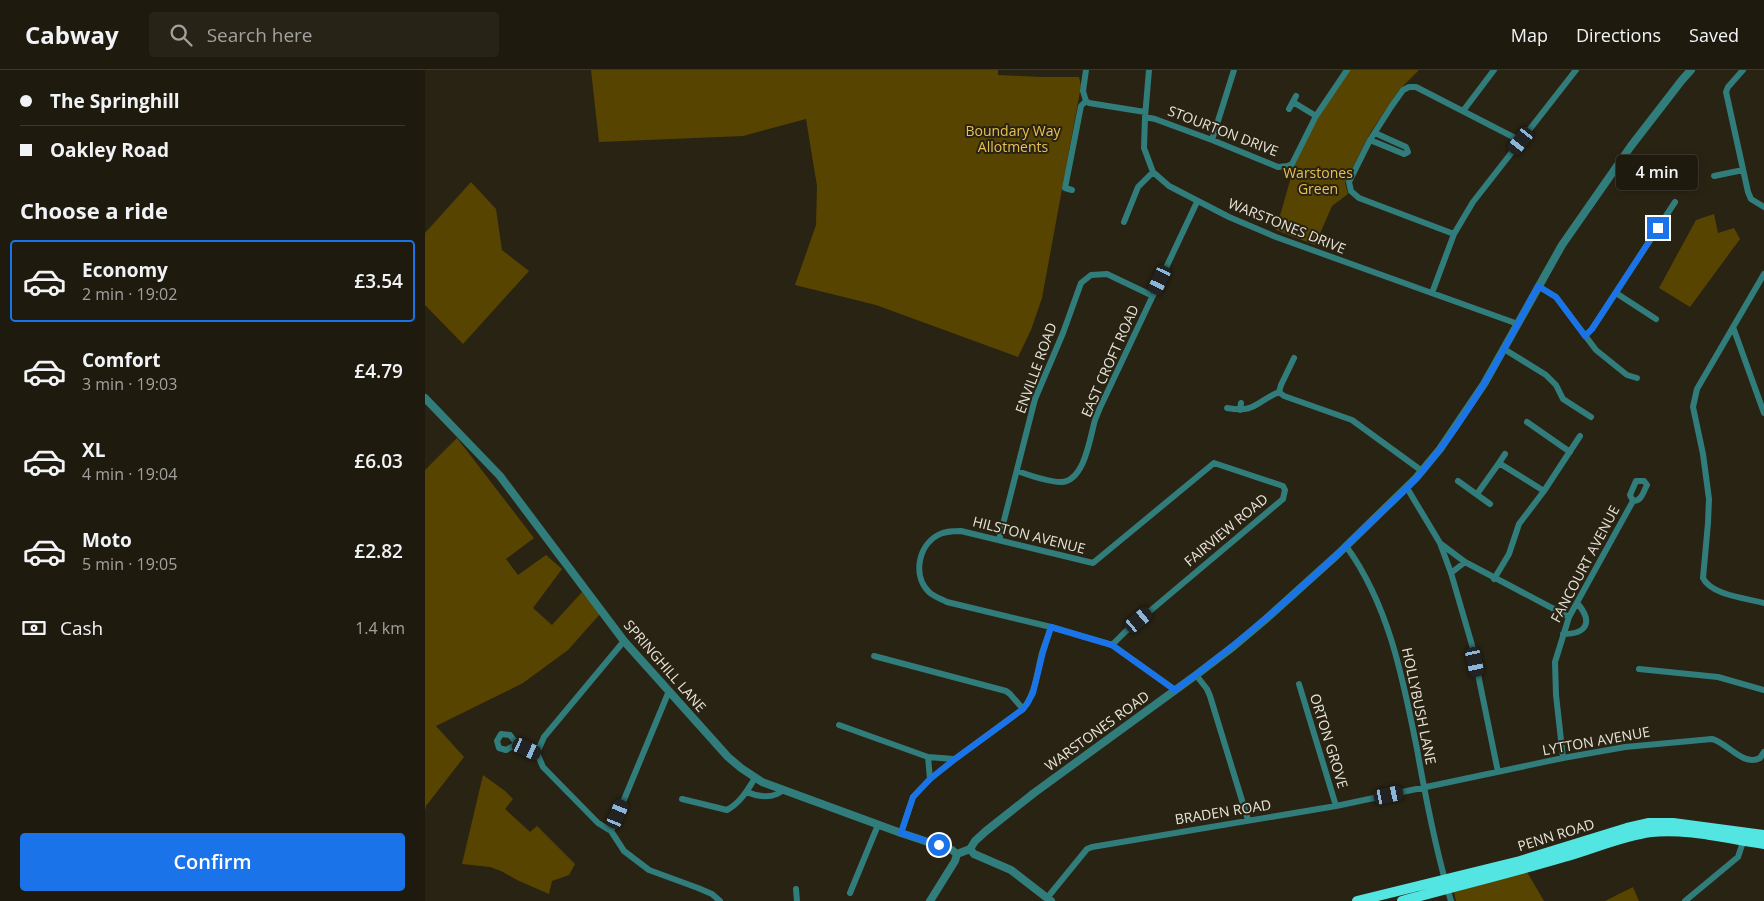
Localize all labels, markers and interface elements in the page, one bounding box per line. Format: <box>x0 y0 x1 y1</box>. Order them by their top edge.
search box <box>149 12 499 57</box>
text: Cabway <box>25 18 119 51</box>
icon: search <box>167 21 195 49</box>
text: Search here <box>207 22 313 48</box>
text: Map <box>1511 23 1548 47</box>
text: Directions <box>1576 23 1661 47</box>
text: Saved <box>1689 23 1739 47</box>
text: The Springhill <box>50 88 180 114</box>
street label: STOURTON DRIVE <box>1165 101 1281 160</box>
park label: Boundary Way Allotments <box>965 121 1062 156</box>
car <box>1505 125 1536 157</box>
text: Oakley Road <box>50 137 169 163</box>
callout: 4 min <box>1617 156 1699 190</box>
text: 4 min <box>1635 161 1679 183</box>
park label: Warstones Green <box>1283 163 1353 198</box>
street label: WARSTONES DRIVE <box>1226 193 1349 258</box>
text: Choose a ride <box>20 195 168 225</box>
route end <box>1647 217 1669 239</box>
text: Economy <box>82 257 168 283</box>
icon: car <box>22 259 67 304</box>
car <box>1146 263 1173 297</box>
text: £3.54 <box>354 268 403 294</box>
text: 2 min · 19:02 <box>82 283 177 305</box>
street label: EAST CROFT ROAD <box>1076 302 1143 420</box>
street label: ENVILLE ROAD <box>1010 320 1061 416</box>
text: Comfort <box>82 347 161 373</box>
icon: car <box>22 349 67 394</box>
text: £4.79 <box>354 358 403 384</box>
text: 3 min · 19:03 <box>82 373 177 395</box>
text: XL <box>82 437 105 463</box>
icon: car <box>22 439 67 484</box>
text: £6.03 <box>354 448 403 474</box>
text: 4 min · 19:04 <box>82 463 177 485</box>
street label: FAIRVIEW ROAD <box>1180 489 1272 570</box>
street label: FANCOURT AVENUE <box>1546 502 1623 626</box>
street label: HILSTON AVENUE <box>971 511 1087 558</box>
text: Moto <box>82 527 132 553</box>
icon: car <box>22 529 67 574</box>
text: £2.82 <box>354 538 403 564</box>
text: 5 min · 19:05 <box>82 553 177 575</box>
car <box>1122 605 1155 635</box>
icon: cash <box>20 614 48 642</box>
text: Cash <box>60 615 103 641</box>
street label: SPRINGHILL LANE <box>620 616 711 716</box>
text: 1.4 km <box>355 617 405 639</box>
street label: HOLLYBUSH LANE <box>1398 646 1441 766</box>
car <box>1464 646 1485 678</box>
street label: WARSTONES ROAD <box>1041 686 1153 775</box>
street label: ORTON GROVE <box>1306 691 1353 791</box>
street label: LYTTON AVENUE <box>1541 722 1651 759</box>
car <box>510 736 543 762</box>
car <box>1372 785 1405 805</box>
street label: BRADEN ROAD <box>1173 795 1272 828</box>
car <box>605 797 630 831</box>
street label: PENN ROAD <box>1515 814 1597 855</box>
button: Confirm <box>20 833 405 891</box>
route start <box>928 834 950 856</box>

